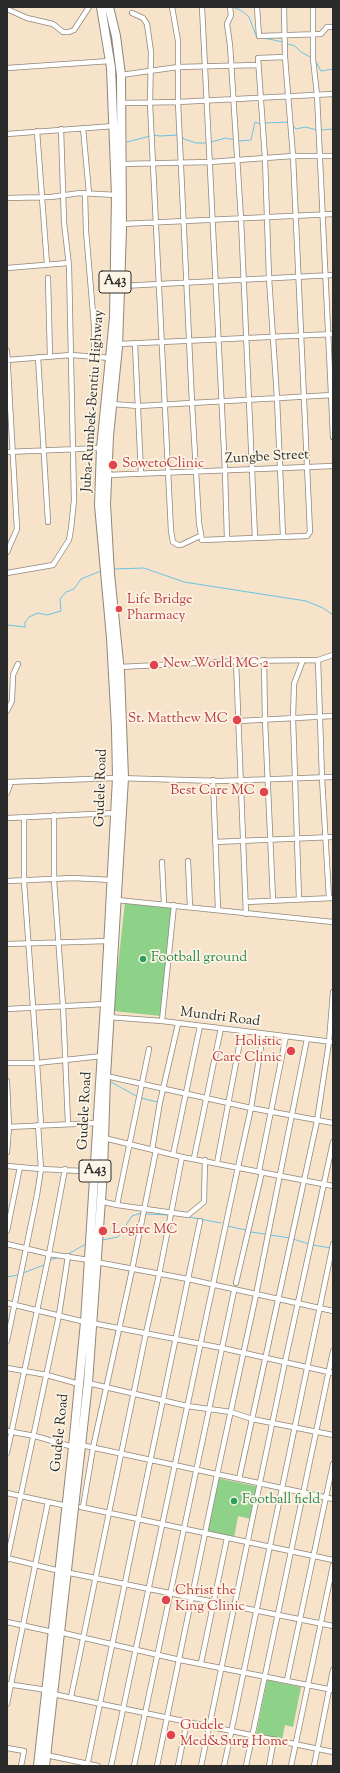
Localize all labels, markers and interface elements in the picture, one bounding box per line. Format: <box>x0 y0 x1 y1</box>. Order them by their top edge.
road number: A43 <box>99 271 131 293</box>
street label: Juba-Rumbek-Bentiu Highway <box>79 309 109 493</box>
street label: Zungbe Street <box>225 447 309 469</box>
place label: SowetoClinic <box>122 457 204 473</box>
marker: SowetoClinic <box>107 459 119 471</box>
place label: Life Bridge Pharmacy <box>127 593 193 626</box>
marker: Life Bridge Pharmacy <box>114 604 124 614</box>
place label: New World MC 2 <box>163 657 269 673</box>
marker: New World MC 2 <box>148 659 160 671</box>
place label: St. Matthew MC <box>128 712 228 728</box>
marker: St. Matthew MC <box>231 714 243 726</box>
street label: Gudele Road <box>92 748 112 828</box>
place label: Best Care MC <box>170 784 255 800</box>
marker: Best Care MC <box>258 786 270 798</box>
place label: Football ground <box>151 951 247 967</box>
marker: Football ground <box>138 954 148 964</box>
street label: Mundri Road <box>179 1005 261 1031</box>
place label: Holistic Care Clinic <box>212 1035 282 1068</box>
marker: Holistic Care Clinic <box>285 1045 297 1057</box>
street label: Gudele Road <box>76 1071 96 1151</box>
road number: A43 <box>79 1160 111 1182</box>
place label: Logire MC <box>112 1223 178 1239</box>
marker: Logire MC <box>97 1225 109 1237</box>
street label: Gudele Road <box>49 1393 73 1473</box>
place label: Football field <box>242 1493 320 1509</box>
marker: Football field <box>229 1496 239 1506</box>
place label: Christ the King Clinic <box>175 1584 245 1616</box>
marker: Christ the King Clinic <box>160 1594 172 1606</box>
place label: Gudele Med&Surg Home <box>180 1719 288 1752</box>
marker: Gudele Med&Surg Home <box>165 1729 177 1741</box>

